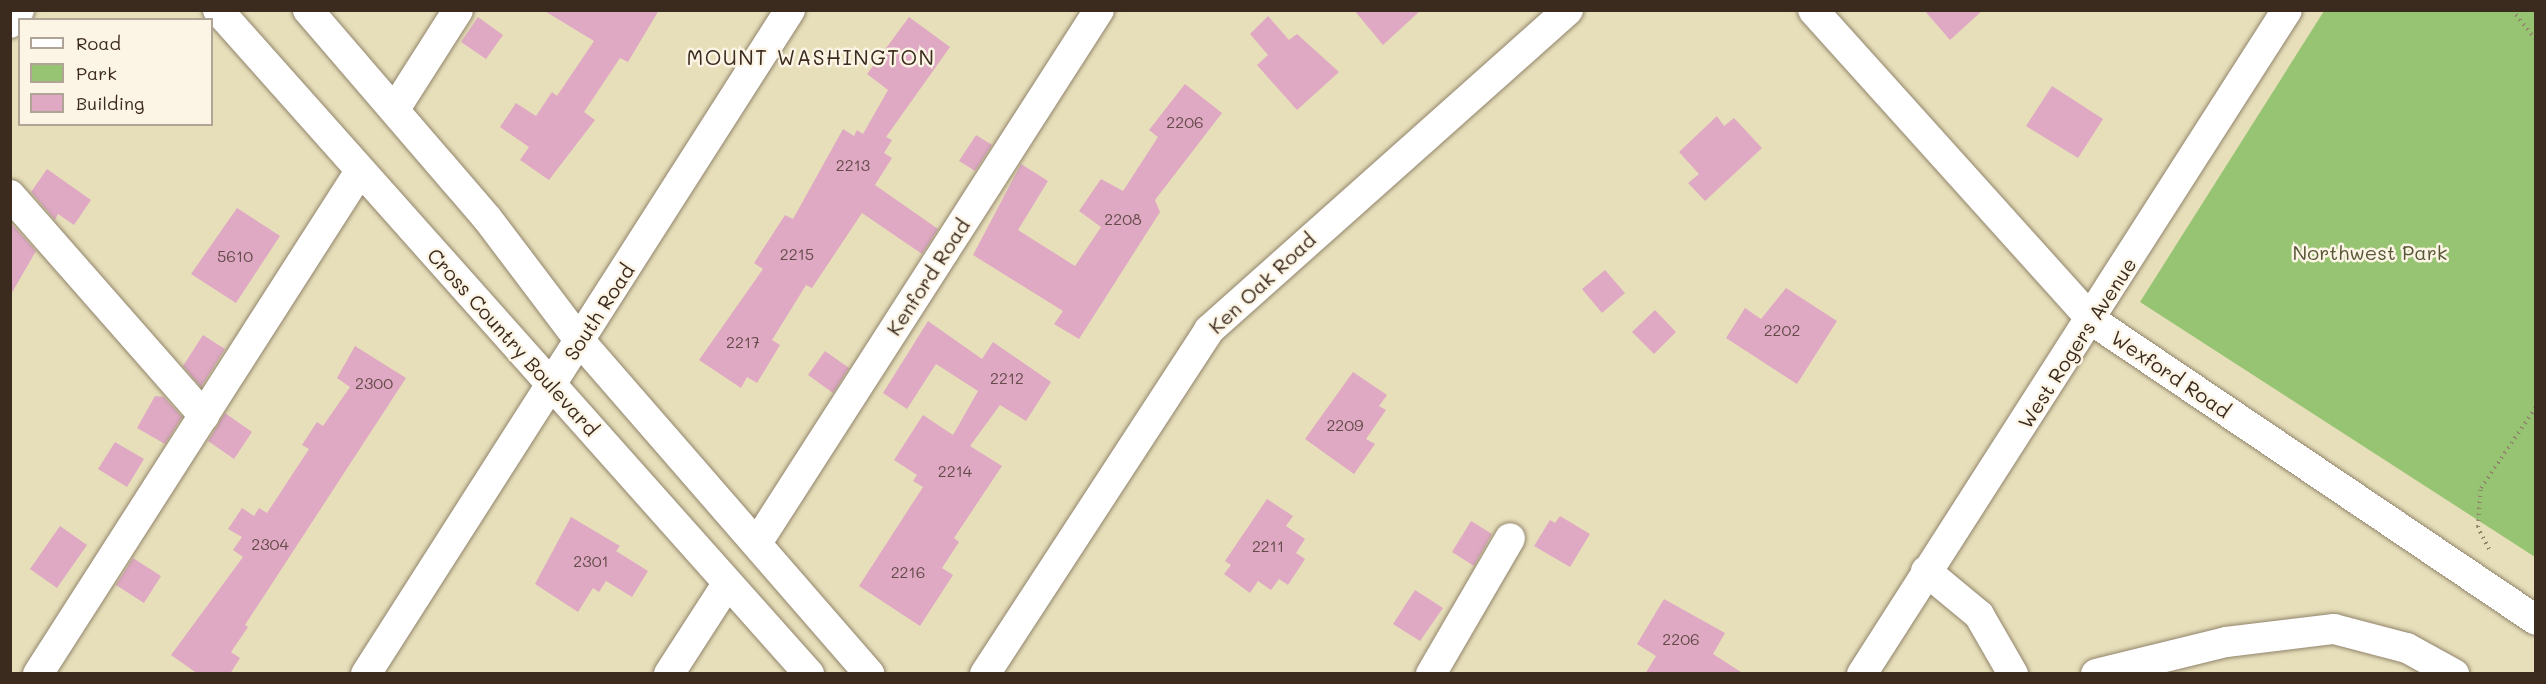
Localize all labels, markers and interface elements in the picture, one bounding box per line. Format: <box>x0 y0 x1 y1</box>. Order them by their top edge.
legend <box>18 18 213 126</box>
text: Road <box>76 31 121 55</box>
district label: MOUNT WASHINGTON <box>686 44 936 70</box>
text: Park <box>76 61 117 85</box>
text: Building <box>76 91 144 115</box>
house number: 2206 <box>1166 112 1204 132</box>
house number: 2213 <box>836 155 870 175</box>
house number: 2208 <box>1104 209 1142 229</box>
street label: Kenford Road <box>881 214 975 340</box>
street label: Ken Oak Road <box>1204 227 1320 339</box>
park label: Northwest Park <box>2293 240 2447 264</box>
street label: Cross Country Boulevard <box>422 243 604 441</box>
house number: 2215 <box>780 244 814 264</box>
house number: 5610 <box>217 246 253 266</box>
street label: West Rogers Avenue <box>2013 253 2141 433</box>
street label: South Road <box>559 259 639 365</box>
house number: 2202 <box>1764 320 1800 340</box>
street label: Wexford Road <box>2107 325 2235 423</box>
house number: 2217 <box>726 332 760 352</box>
house number: 2212 <box>990 368 1024 388</box>
house number: 2300 <box>355 373 393 393</box>
house number: 2209 <box>1326 415 1364 435</box>
house number: 2214 <box>938 461 972 481</box>
house number: 2304 <box>251 534 289 554</box>
house number: 2211 <box>1252 536 1284 556</box>
house number: 2301 <box>573 551 609 571</box>
house number: 2216 <box>891 562 925 582</box>
house number: 2206 <box>1662 629 1700 649</box>

